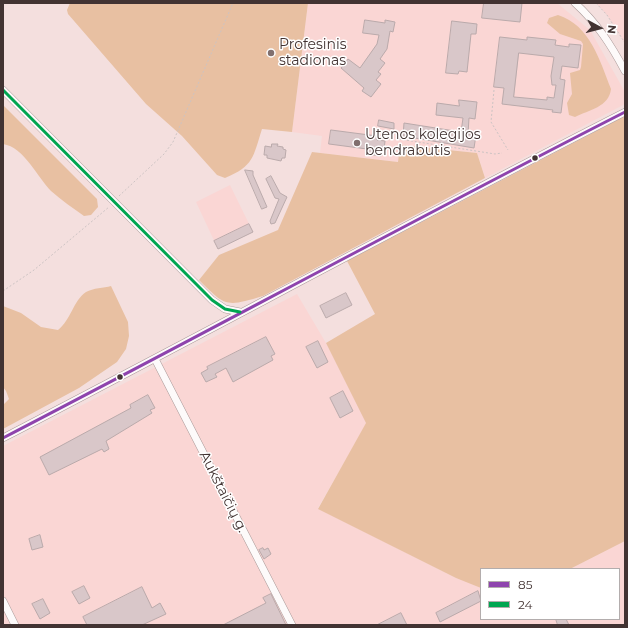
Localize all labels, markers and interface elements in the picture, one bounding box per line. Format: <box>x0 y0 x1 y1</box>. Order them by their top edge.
north arrow <box>580 8 620 48</box>
text: N <box>604 24 619 35</box>
place label: Profesinis stadionas <box>279 37 347 70</box>
marker: Profesinis stadionas <box>266 48 276 58</box>
place label: Utenos kolegijos bendrabutis <box>365 127 481 160</box>
marker: Utenos kolegijos bendrabutis <box>352 138 362 148</box>
unlabelled marker <box>530 153 540 163</box>
unlabelled marker <box>115 372 125 382</box>
street label: Aukštaičių g. <box>195 449 251 535</box>
legend <box>480 568 620 620</box>
text: 85 <box>518 577 532 592</box>
text: 24 <box>518 597 532 612</box>

